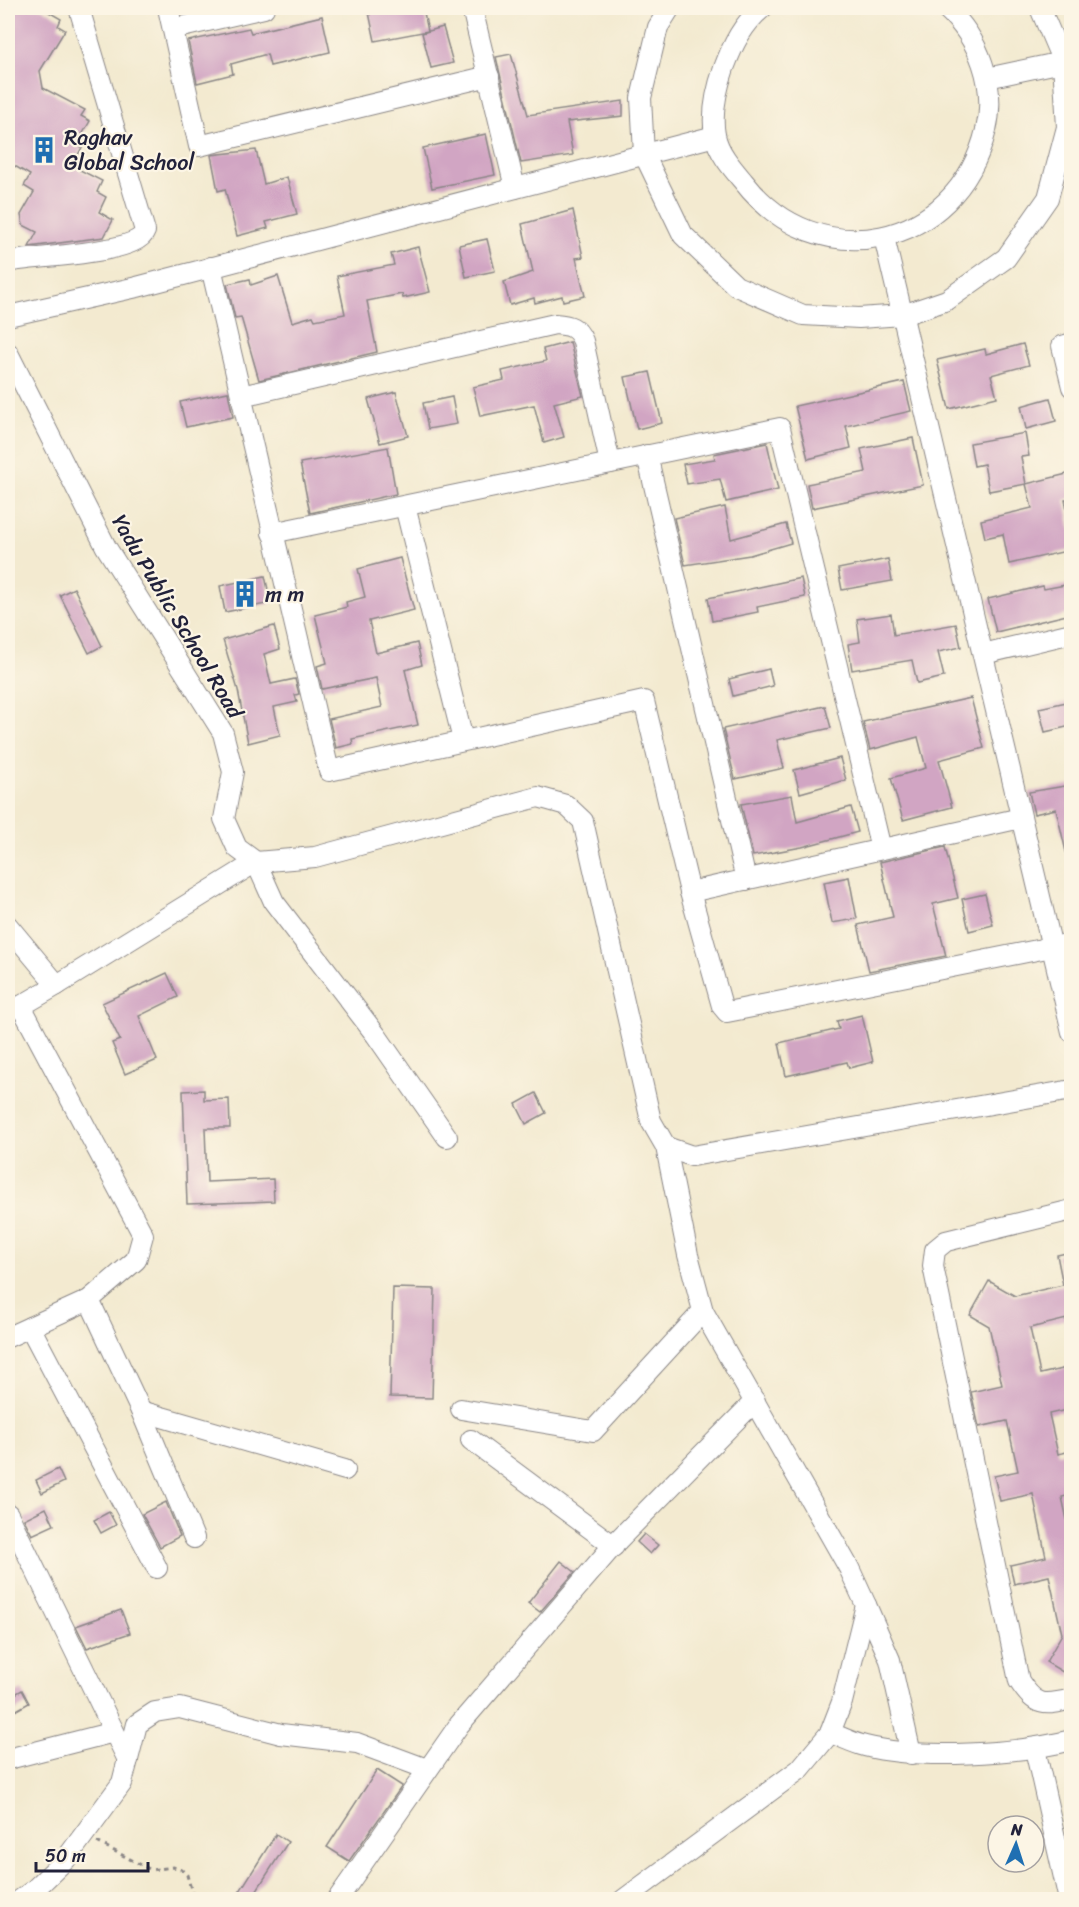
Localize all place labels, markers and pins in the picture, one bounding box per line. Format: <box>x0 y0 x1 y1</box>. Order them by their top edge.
place label: Raghav Global School <box>64 118 195 182</box>
building icon: Raghav Global School <box>29 135 59 165</box>
place label: m m <box>265 575 305 614</box>
building icon: m m <box>230 579 260 609</box>

